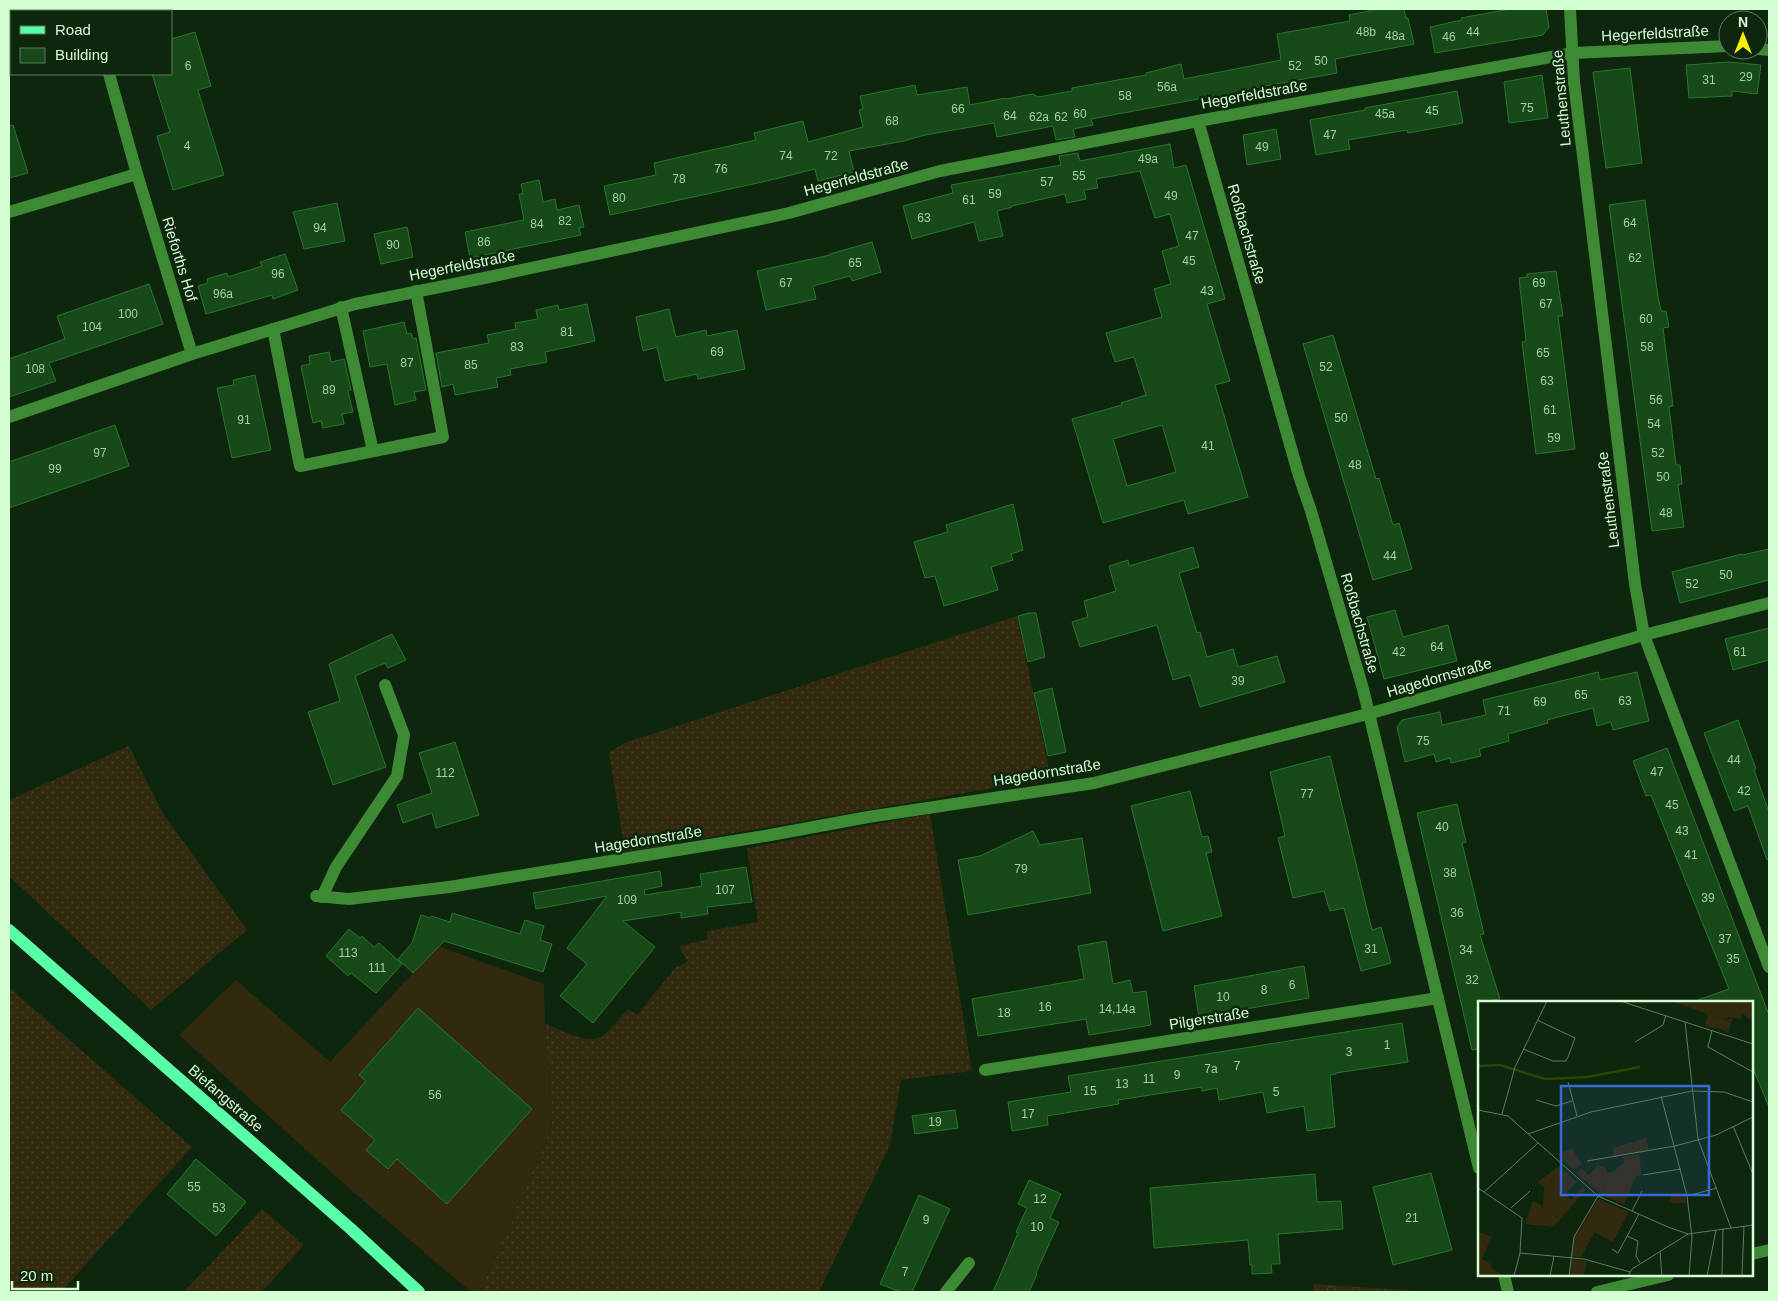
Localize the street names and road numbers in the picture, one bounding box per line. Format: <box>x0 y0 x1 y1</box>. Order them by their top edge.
street label: Hegerfeldstraße <box>1601 22 1709 44</box>
street label: Leuthenstraße <box>1548 49 1574 147</box>
street label: Hegerfeldstraße <box>1200 76 1308 112</box>
street label: Hegerfeldstraße <box>802 155 910 199</box>
street label: Roßbachstraße <box>1225 182 1269 286</box>
street label: Rieforths Hof <box>159 215 201 304</box>
street label: Hegerfeldstraße <box>408 246 516 284</box>
street label: Leuthenstraße <box>1594 451 1622 549</box>
street label: Roßbachstraße <box>1338 571 1382 675</box>
street label: Hagedornstraße <box>1385 654 1493 700</box>
street label: Hagedornstraße <box>992 755 1102 789</box>
street label: Hagedornstraße <box>593 822 703 856</box>
street label: Pilgerstraße <box>1168 1003 1250 1033</box>
street label: Biefangstraße <box>185 1061 267 1135</box>

